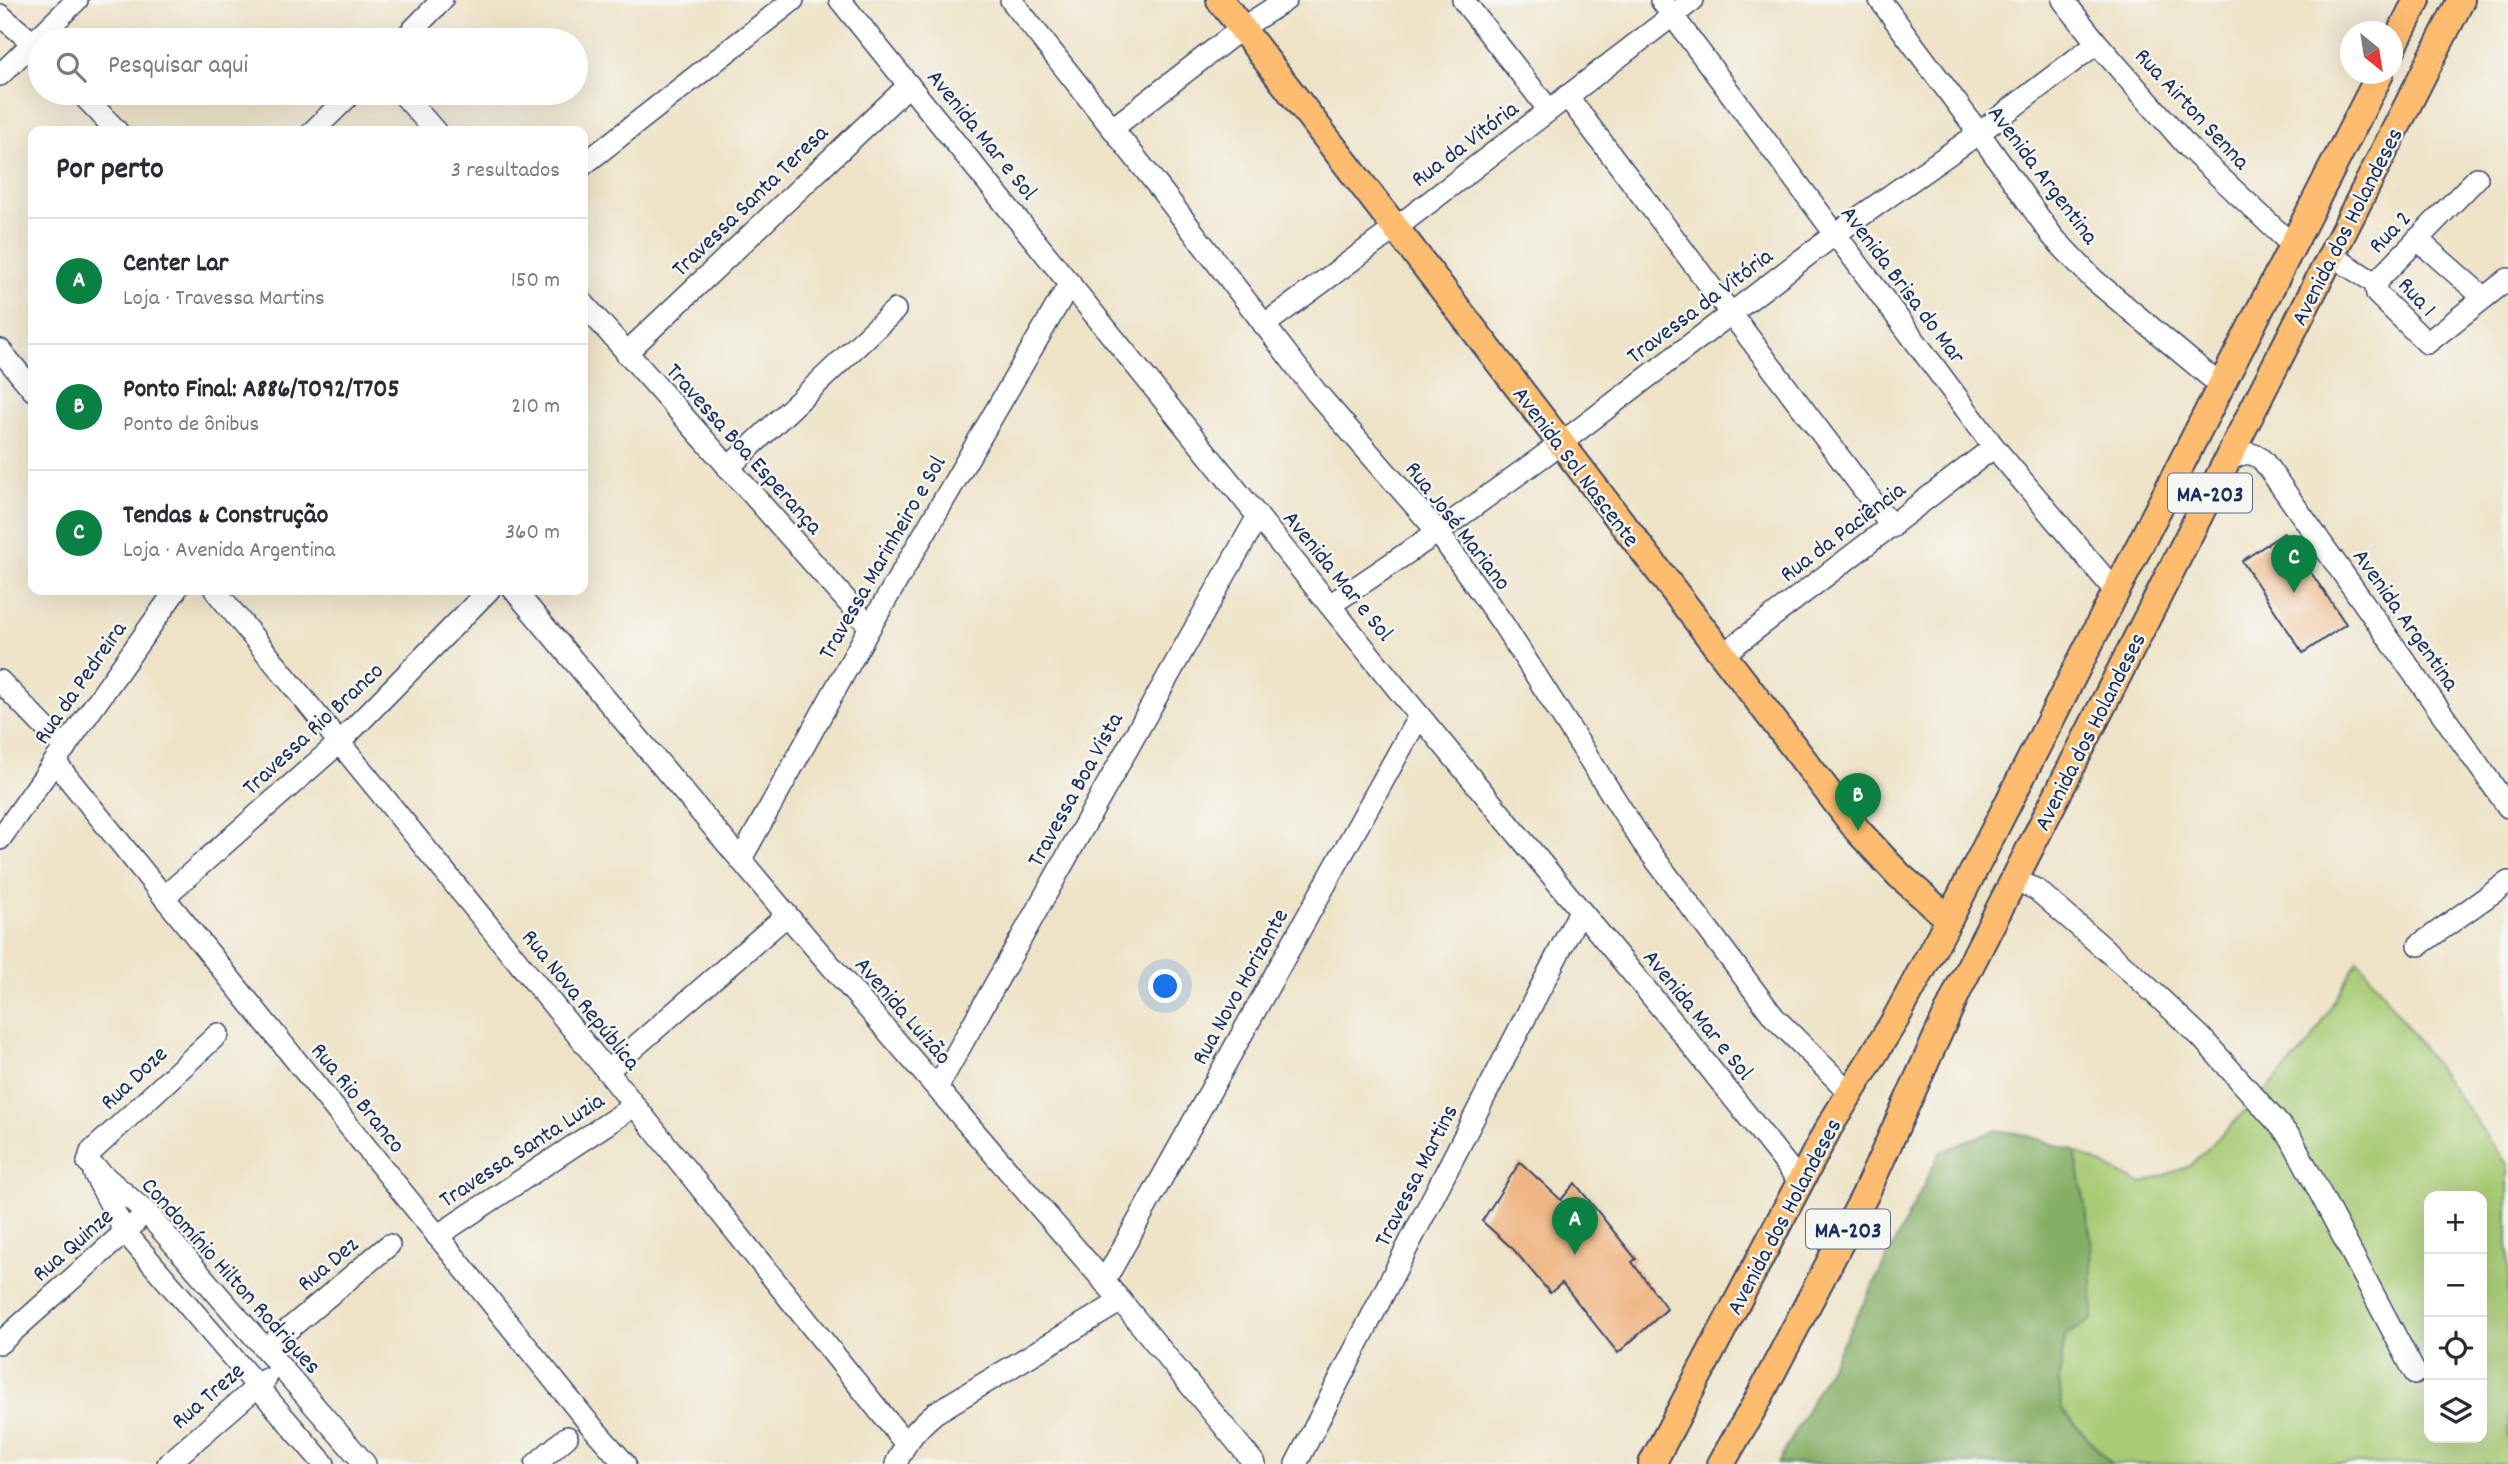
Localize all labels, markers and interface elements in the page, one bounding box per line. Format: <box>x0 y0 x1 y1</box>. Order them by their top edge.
north arrow <box>2340 21 2403 84</box>
search box <box>28 28 588 105</box>
street label: Rua Airton Senna <box>2125 41 2257 179</box>
icon: search <box>52 48 90 86</box>
text: Pesquisar aqui <box>108 48 248 85</box>
street label: Avenida Mar e Sol <box>917 63 1044 209</box>
street label: Rua da Vitória <box>1405 93 1527 197</box>
street label: Avenida Argentina <box>1978 99 2106 253</box>
street label: Travessa Santa Teresa <box>665 118 838 286</box>
street label: Avenida dos Holandeses <box>2284 122 2413 332</box>
text: Por perto <box>56 150 164 193</box>
text: 3 resultados <box>451 155 560 188</box>
street label: Avenida Brisa do Mar <box>1831 200 1973 372</box>
street label: Rua 2 <box>2362 204 2421 263</box>
street label: Travessa da Vitória <box>1621 241 1782 374</box>
text: Center Lar <box>123 246 228 283</box>
text: A <box>73 265 85 298</box>
text: 150 m <box>511 265 560 298</box>
street label: Rua 1 <box>2388 270 2443 326</box>
text: Loja · Travessa Martins <box>123 283 325 316</box>
street label: Travessa Boa Esperança <box>656 357 830 544</box>
text: Ponto Final: A886/T092/T705 <box>123 372 400 409</box>
street label: Avenida Sol Nascente <box>1503 380 1646 555</box>
text: B <box>74 391 84 424</box>
text: 210 m <box>511 391 560 424</box>
text: Ponto de ônibus <box>123 409 259 442</box>
street label: Travessa Marinheiro e Sol <box>811 450 956 667</box>
street label: Rua José Mariano <box>1395 455 1518 599</box>
street label: Rua da Paciência <box>1774 474 1914 592</box>
road number: MA-203 <box>2168 474 2252 512</box>
text: Tendas & Construção <box>123 498 328 535</box>
street label: Avenida Mar e Sol <box>1273 504 1400 650</box>
text: C <box>73 517 85 550</box>
text: 360 m <box>505 517 560 550</box>
text: Loja · Avenida Argentina <box>123 535 335 568</box>
pin: C <box>2271 535 2317 593</box>
street label: Avenida Argentina <box>2343 543 2467 699</box>
street label: Rua da Pedreira <box>26 615 137 752</box>
street label: Avenida dos Holandeses <box>2027 627 2156 837</box>
street label: Travessa Rio Branco <box>236 656 392 805</box>
street label: Travessa Boa Vista <box>1020 706 1134 874</box>
pin: B <box>1835 773 1881 831</box>
street label: Rua Novo Horizonte <box>1185 903 1299 1072</box>
street label: Rua Nova República <box>512 923 648 1079</box>
street label: Avenida Mar e Sol <box>1633 943 1760 1089</box>
street label: Avenida Luizão <box>845 950 958 1073</box>
your location <box>1148 969 1182 1003</box>
street label: Rua Rio Branco <box>301 1036 412 1162</box>
street label: Rua Doze <box>94 1039 176 1119</box>
street label: Travessa Santa Luzia <box>433 1085 612 1218</box>
street label: Travessa Martins <box>1367 1099 1468 1254</box>
street label: Avenida dos Holandeses <box>1719 1113 1852 1322</box>
street label: Condomínio Hilton Rodrigues <box>132 1171 328 1383</box>
map controls <box>2424 1191 2487 1443</box>
button: + <box>2424 1191 2487 1254</box>
pin: A <box>1552 1197 1598 1255</box>
street label: Rua Quinze <box>26 1201 122 1291</box>
road number: MA-203 <box>1806 1210 1890 1248</box>
street label: Rua Dez <box>291 1230 367 1301</box>
button: − <box>2424 1254 2487 1317</box>
button: locate <box>2424 1317 2487 1380</box>
street label: Rua Treze <box>165 1356 253 1439</box>
button: layers <box>2424 1380 2487 1443</box>

